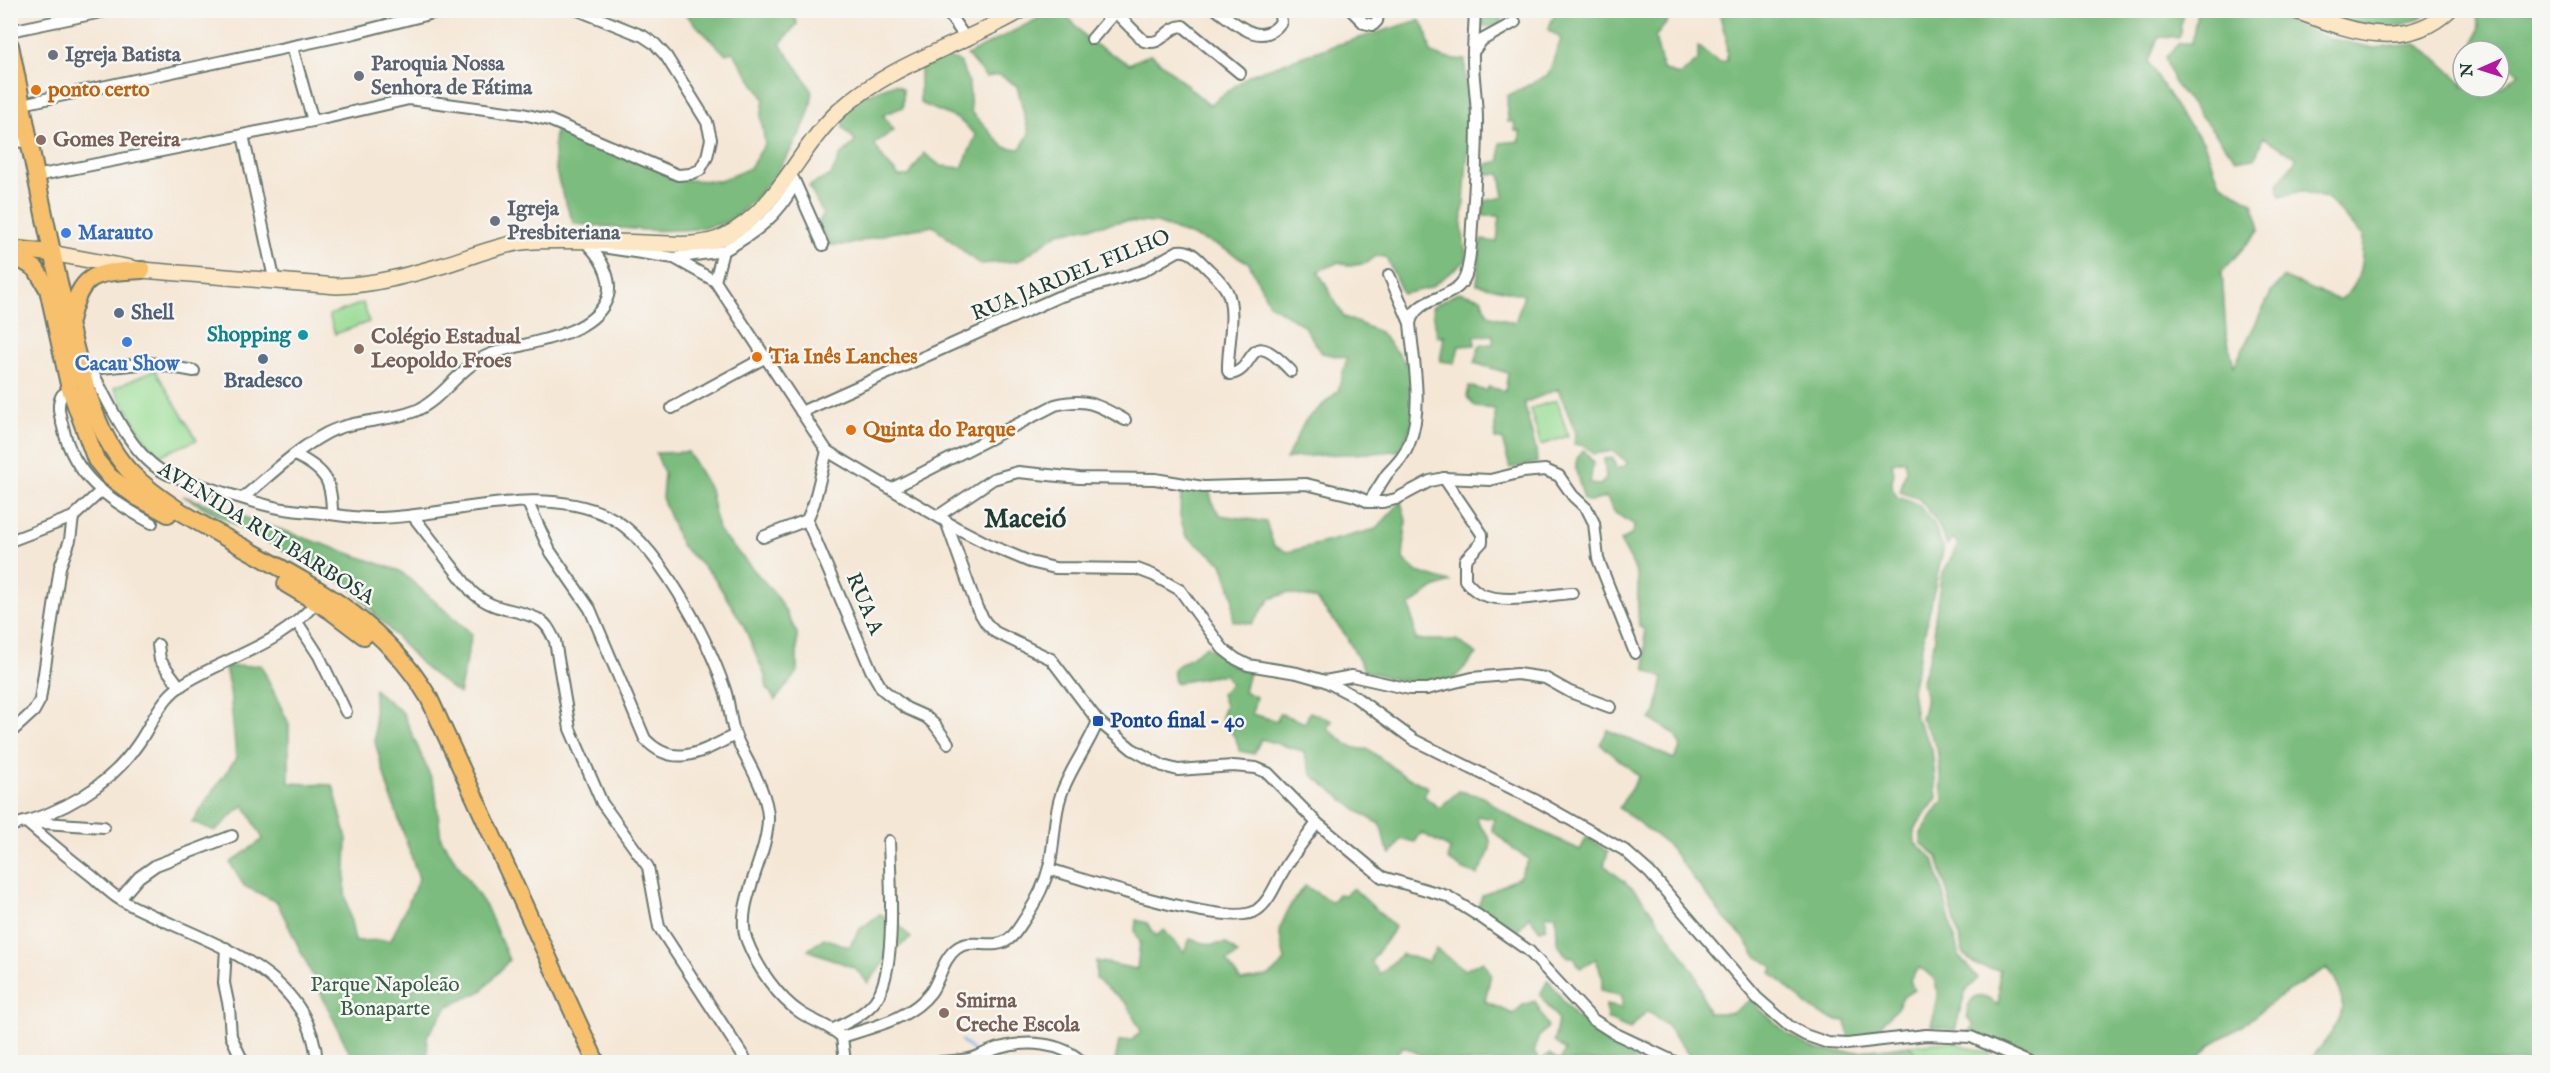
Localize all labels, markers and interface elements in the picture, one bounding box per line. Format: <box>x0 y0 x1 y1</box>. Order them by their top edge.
north arrow <box>2451 39 2511 99</box>
place label: Igreja Batista <box>65 42 182 69</box>
marker: Igreja Batista <box>46 48 60 62</box>
place label: Paroquia Nossa Senhora de Fátima <box>371 51 533 102</box>
text: N <box>2458 62 2478 78</box>
marker: Paroquia Nossa Senhora de Fátima <box>352 69 366 83</box>
place label: ponto certo <box>47 77 150 104</box>
marker: ponto certo <box>29 83 43 97</box>
place label: Gomes Pereira <box>53 127 181 154</box>
marker: Gomes Pereira <box>34 133 48 147</box>
place label: Igreja Presbiteriana <box>507 196 621 247</box>
marker: Igreja Presbiteriana <box>488 214 502 228</box>
place label: Marauto <box>78 220 154 247</box>
street label: RUA JARDEL FILHO <box>968 224 1174 328</box>
marker: Marauto <box>59 226 73 240</box>
place label: Shell <box>131 300 175 327</box>
marker: Shell <box>112 306 126 320</box>
place label: Shopping <box>207 322 292 349</box>
place label: Colégio Estadual Leopoldo Froes <box>371 324 522 375</box>
marker: Shopping <box>296 328 310 342</box>
marker: Cacau Show <box>120 335 134 349</box>
marker: Colégio Estadual Leopoldo Froes <box>352 342 366 356</box>
place label: Tia Inês Lanches <box>768 344 918 371</box>
marker: Tia Inês Lanches <box>750 350 764 364</box>
place label: Cacau Show <box>75 351 180 378</box>
marker: Bradesco <box>256 352 270 366</box>
place label: Bradesco <box>223 368 303 395</box>
place label: Quinta do Parque <box>863 417 1016 444</box>
marker: Quinta do Parque <box>844 423 858 437</box>
street label: AVENIDA RUI BARBOSA <box>152 456 380 612</box>
district label: Maceió <box>984 503 1067 537</box>
street label: RUA A <box>839 569 889 640</box>
place label: Ponto final - 40 <box>1110 708 1245 735</box>
marker: Ponto final - 40 <box>1091 714 1105 728</box>
park label: Parque Napoleão Bonaparte <box>310 972 460 1023</box>
place label: Smirna Creche Escola <box>956 988 1081 1039</box>
marker: Smirna Creche Escola <box>937 1006 951 1020</box>

